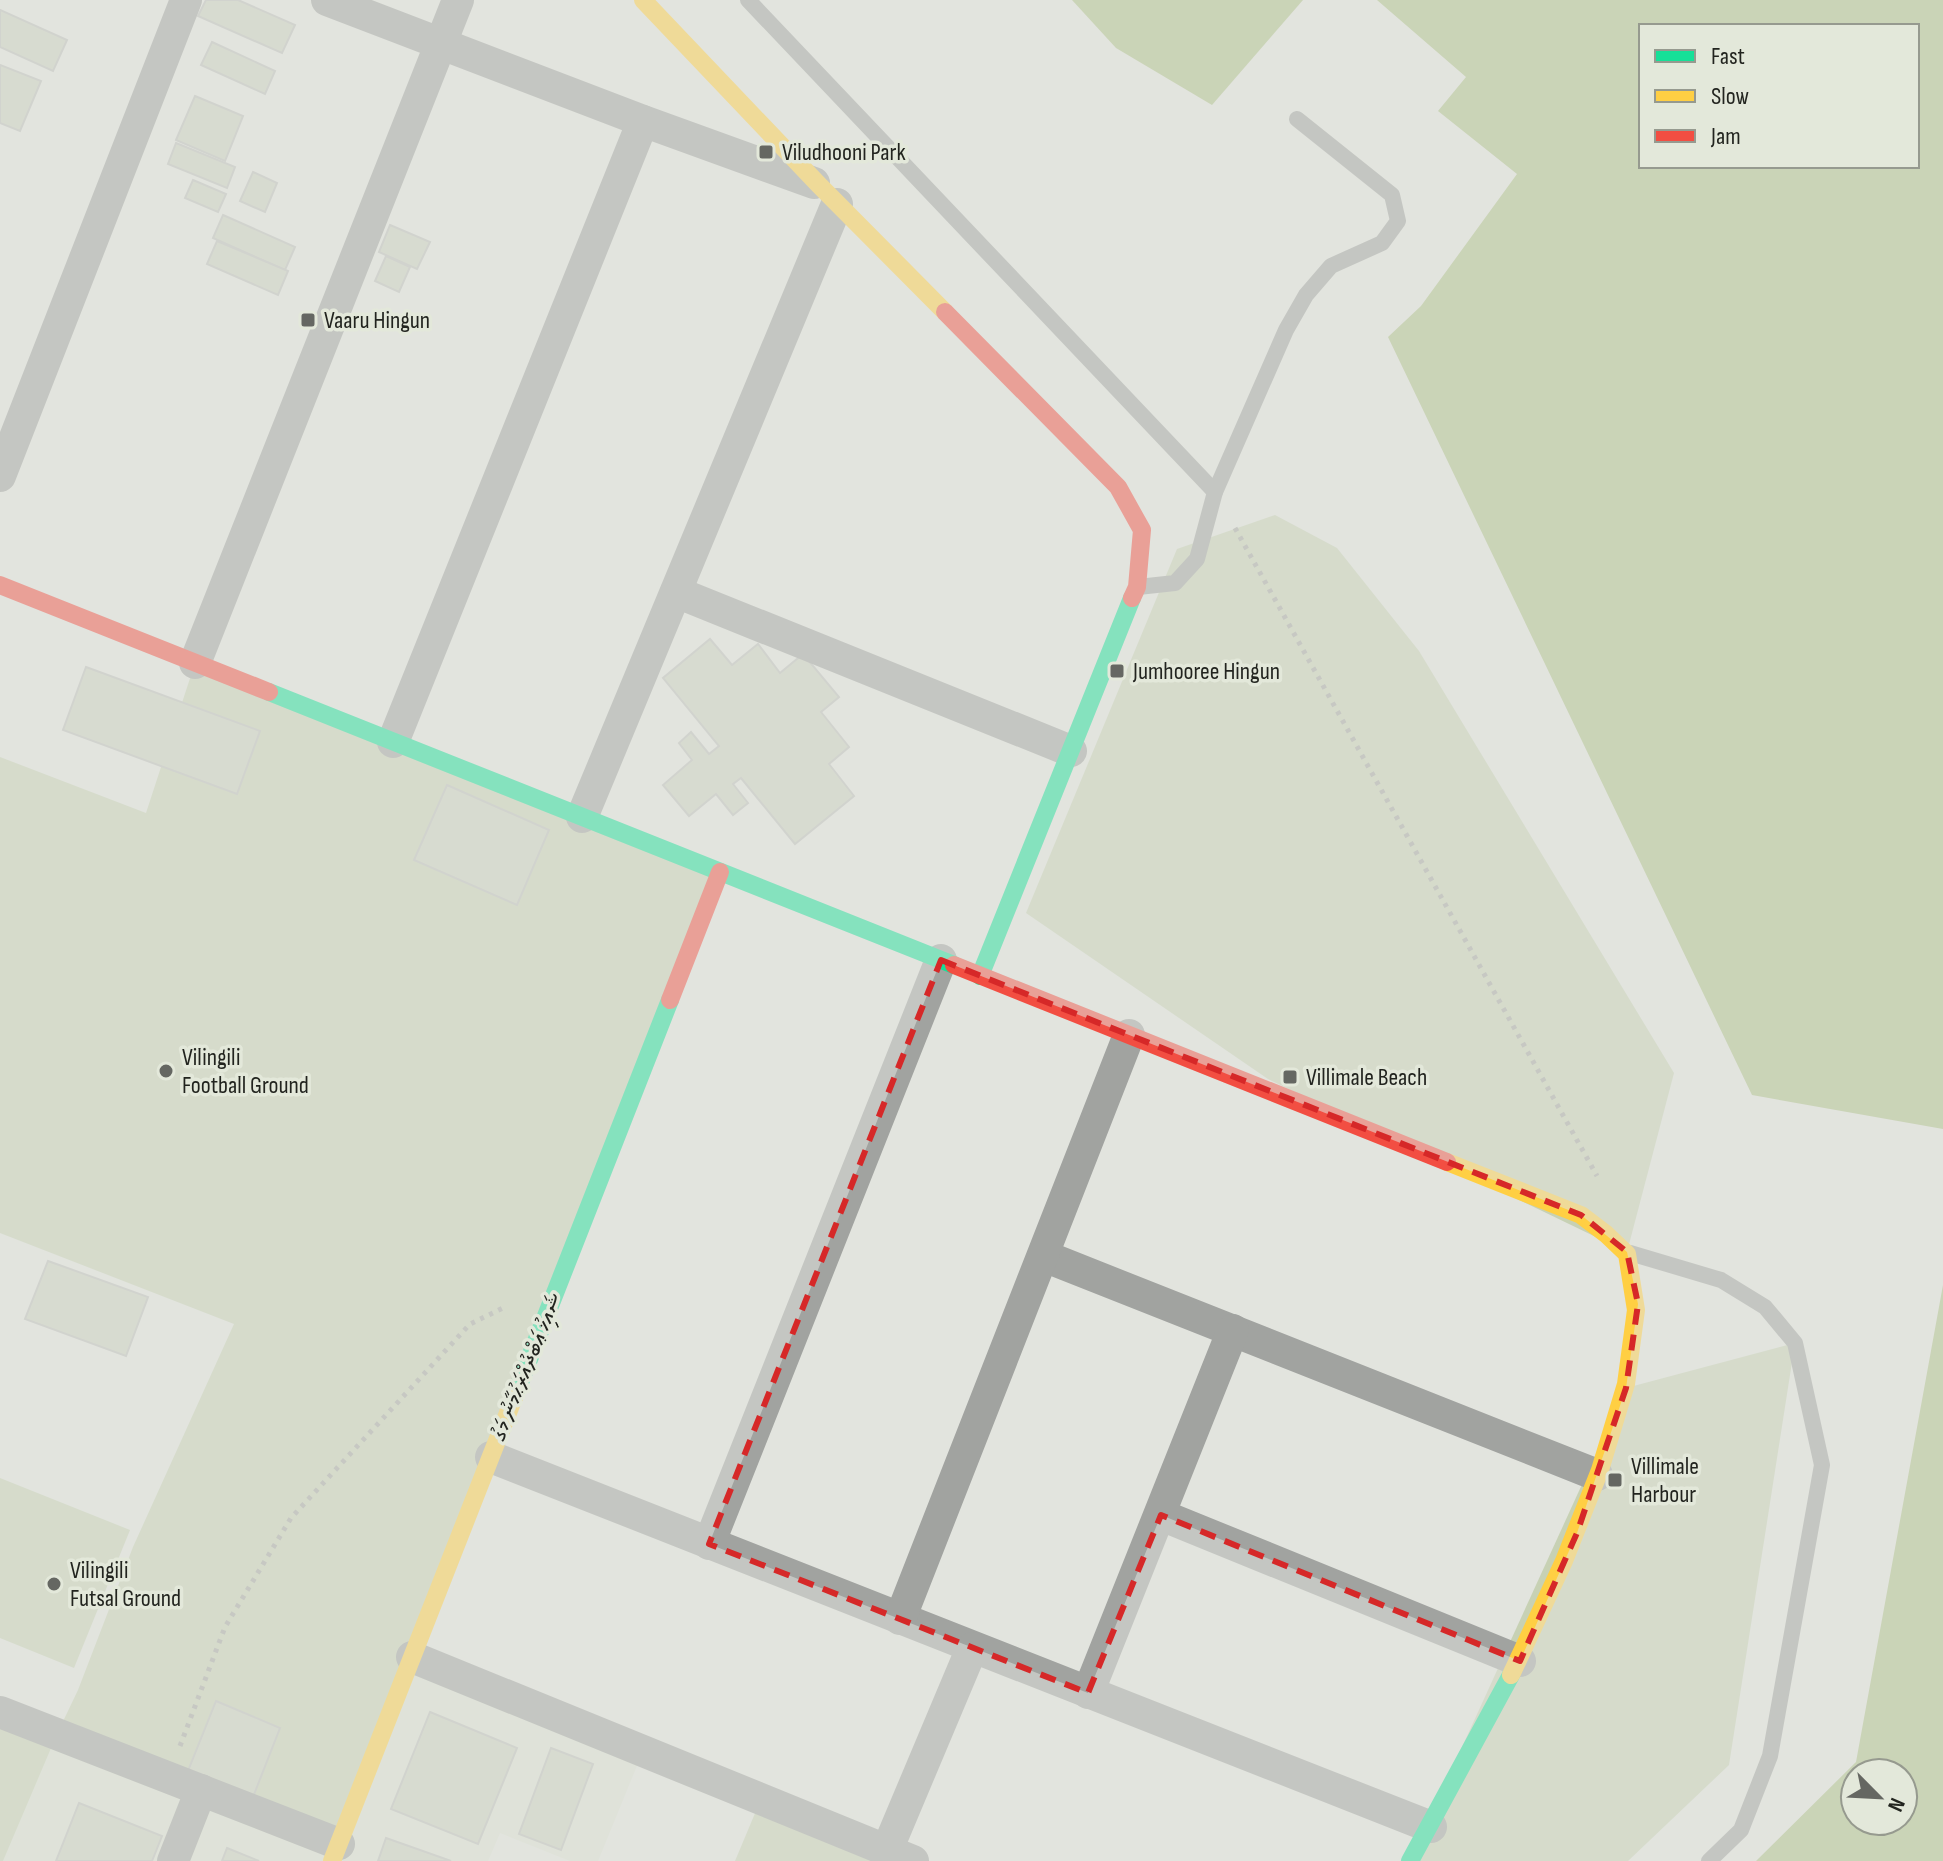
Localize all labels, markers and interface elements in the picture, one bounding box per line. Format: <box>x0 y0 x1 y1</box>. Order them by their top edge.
legend <box>1639 24 1919 168</box>
text: Fast <box>1711 42 1745 71</box>
text: Slow <box>1711 82 1749 111</box>
text: Jam <box>1710 122 1741 151</box>
place label: Viludhooni Park <box>782 138 906 167</box>
marker: Viludhooni Park <box>757 143 775 161</box>
place label: Vaaru Hingun <box>324 306 430 335</box>
marker: Vaaru Hingun <box>299 311 317 329</box>
place label: Jumhooree Hingun <box>1132 657 1280 686</box>
marker: Jumhooree Hingun <box>1108 662 1126 680</box>
place label: Vilingili Football Ground <box>182 1043 309 1100</box>
marker: Vilingili Football Ground <box>157 1062 175 1080</box>
place label: Villimale Beach <box>1306 1063 1427 1092</box>
marker: Villimale Beach <box>1281 1068 1299 1086</box>
street label: ޝައިިޚު ޢަބްދުއްރަޙުމާނު މަގު <box>483 1288 571 1446</box>
place label: Villimale Harbour <box>1631 1452 1699 1509</box>
marker: Villimale Harbour <box>1606 1471 1624 1489</box>
place label: Vilingili Futsal Ground <box>70 1556 181 1613</box>
marker: Vilingili Futsal Ground <box>45 1575 63 1593</box>
north arrow <box>1839 1757 1919 1837</box>
text: N <box>1881 1794 1911 1815</box>

